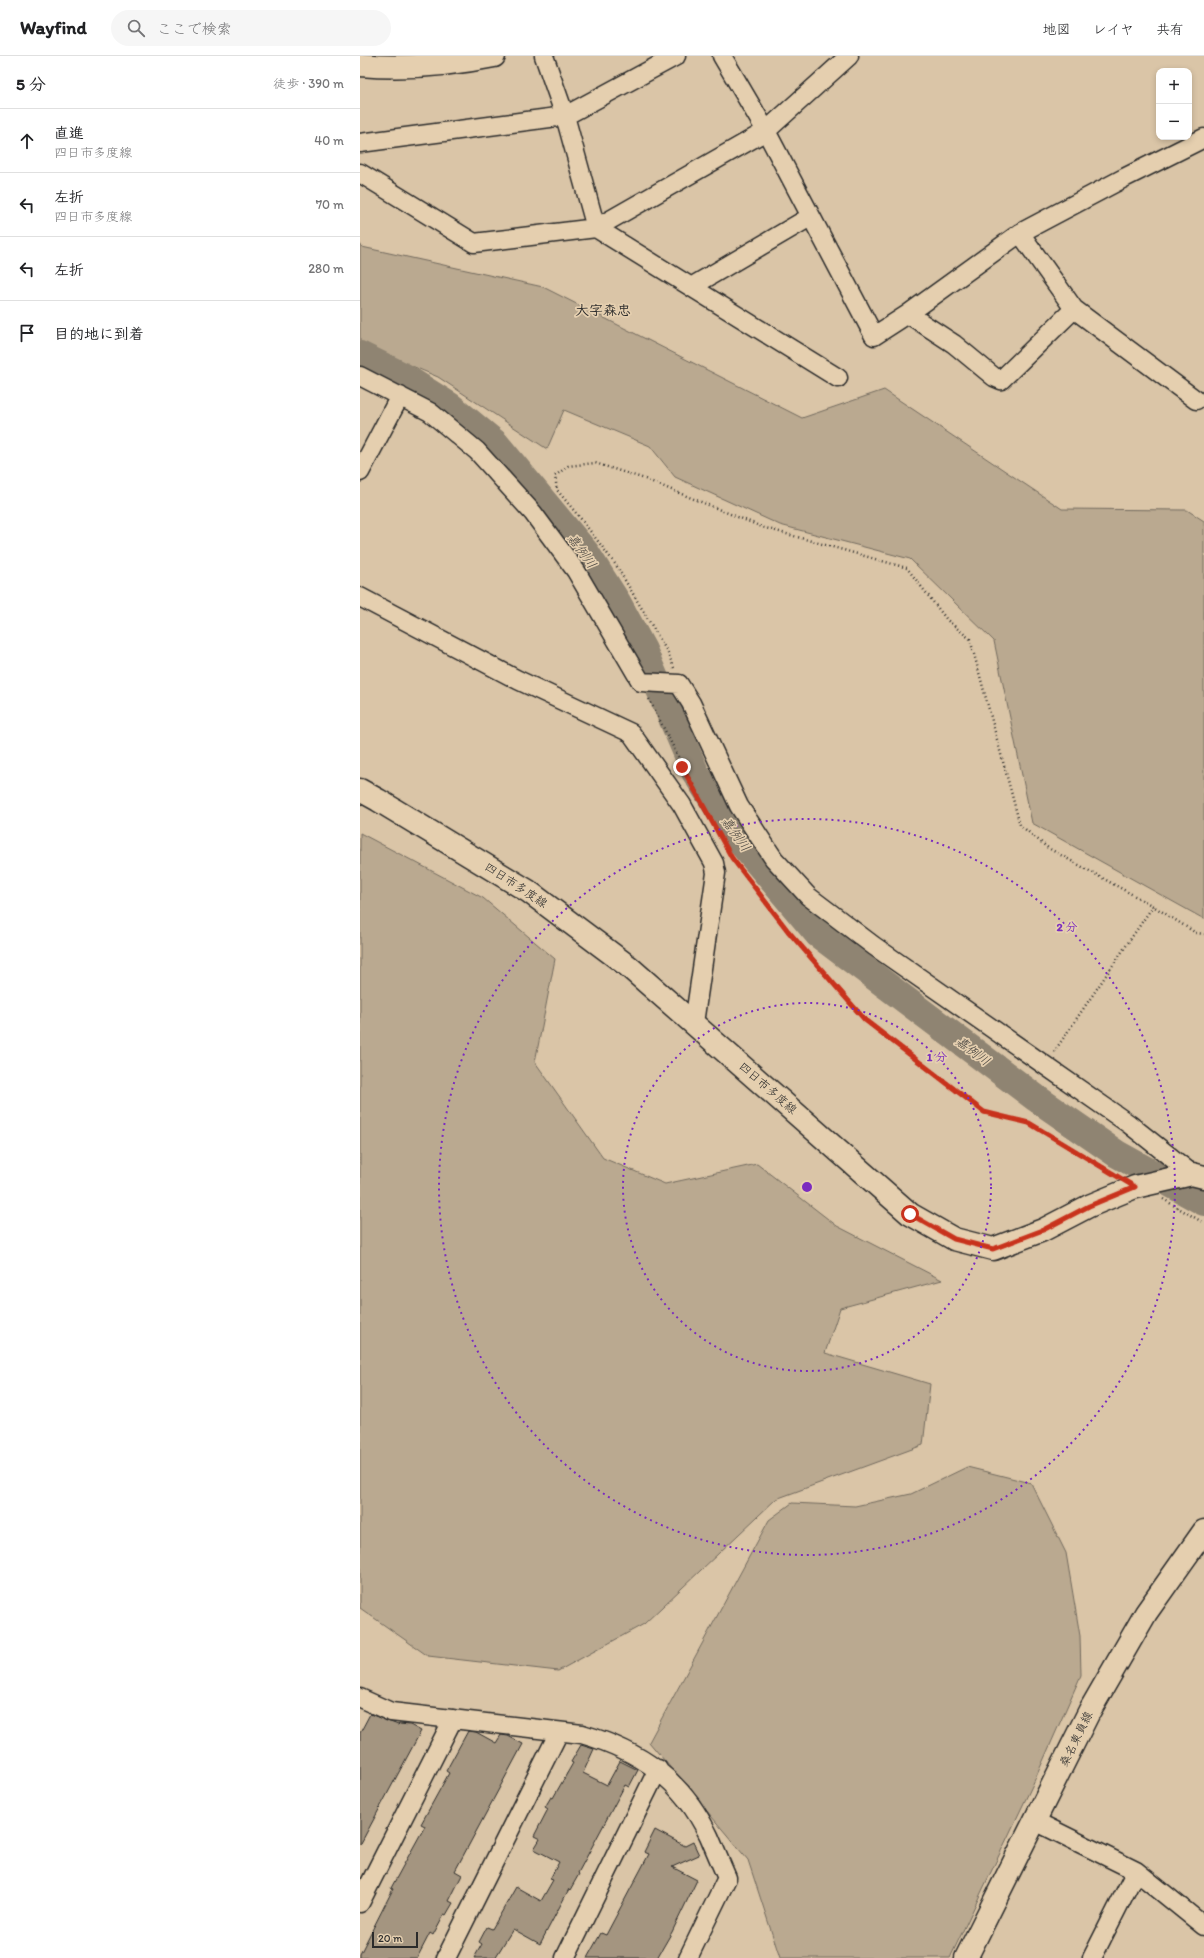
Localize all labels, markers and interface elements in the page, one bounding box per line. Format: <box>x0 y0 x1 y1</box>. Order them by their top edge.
search box <box>111 10 391 46</box>
text: Wayfind <box>20 16 87 39</box>
icon: search <box>125 17 147 39</box>
text: ここで検索 <box>157 20 232 38</box>
text: 地図 <box>1043 21 1071 38</box>
text: レイヤ <box>1093 21 1134 38</box>
text: 共有 <box>1156 21 1184 38</box>
map controls <box>1156 68 1192 140</box>
button: + <box>1156 68 1192 104</box>
text: 5 分 <box>16 74 46 94</box>
text: 徒歩 · 390 m <box>273 76 344 91</box>
button: − <box>1156 104 1192 140</box>
text: 直進 <box>54 124 84 142</box>
icon: ahead <box>16 130 38 152</box>
text: 40 m <box>314 133 344 148</box>
text: 四日市多度線 <box>54 145 132 160</box>
text: 左折 <box>54 188 84 206</box>
icon: left <box>16 194 38 216</box>
text: 70 m <box>316 197 344 212</box>
text: 四日市多度線 <box>54 209 132 224</box>
icon: left <box>16 258 38 280</box>
text: 左折 <box>54 261 84 279</box>
text: 280 m <box>308 261 344 276</box>
district label: 大字森忠 <box>575 302 631 319</box>
icon: arrive <box>16 322 38 344</box>
text: 目的地に到着 <box>54 325 144 343</box>
water label: 嘉例川 <box>564 531 600 571</box>
route end <box>673 758 691 776</box>
water label: 嘉例川 <box>718 814 754 854</box>
street label: 四日市多度線 <box>482 860 550 910</box>
text: 2 分 <box>1056 920 1078 934</box>
water label: 嘉例川 <box>953 1033 993 1069</box>
text: 1 分 <box>927 1050 947 1064</box>
street label: 四日市多度線 <box>736 1059 800 1117</box>
centre of rings <box>800 1180 814 1194</box>
route start <box>901 1205 919 1223</box>
street label: 桑名東員線 <box>1057 1709 1095 1769</box>
scale bar <box>372 1930 418 1949</box>
text: 20 m <box>378 1932 402 1945</box>

